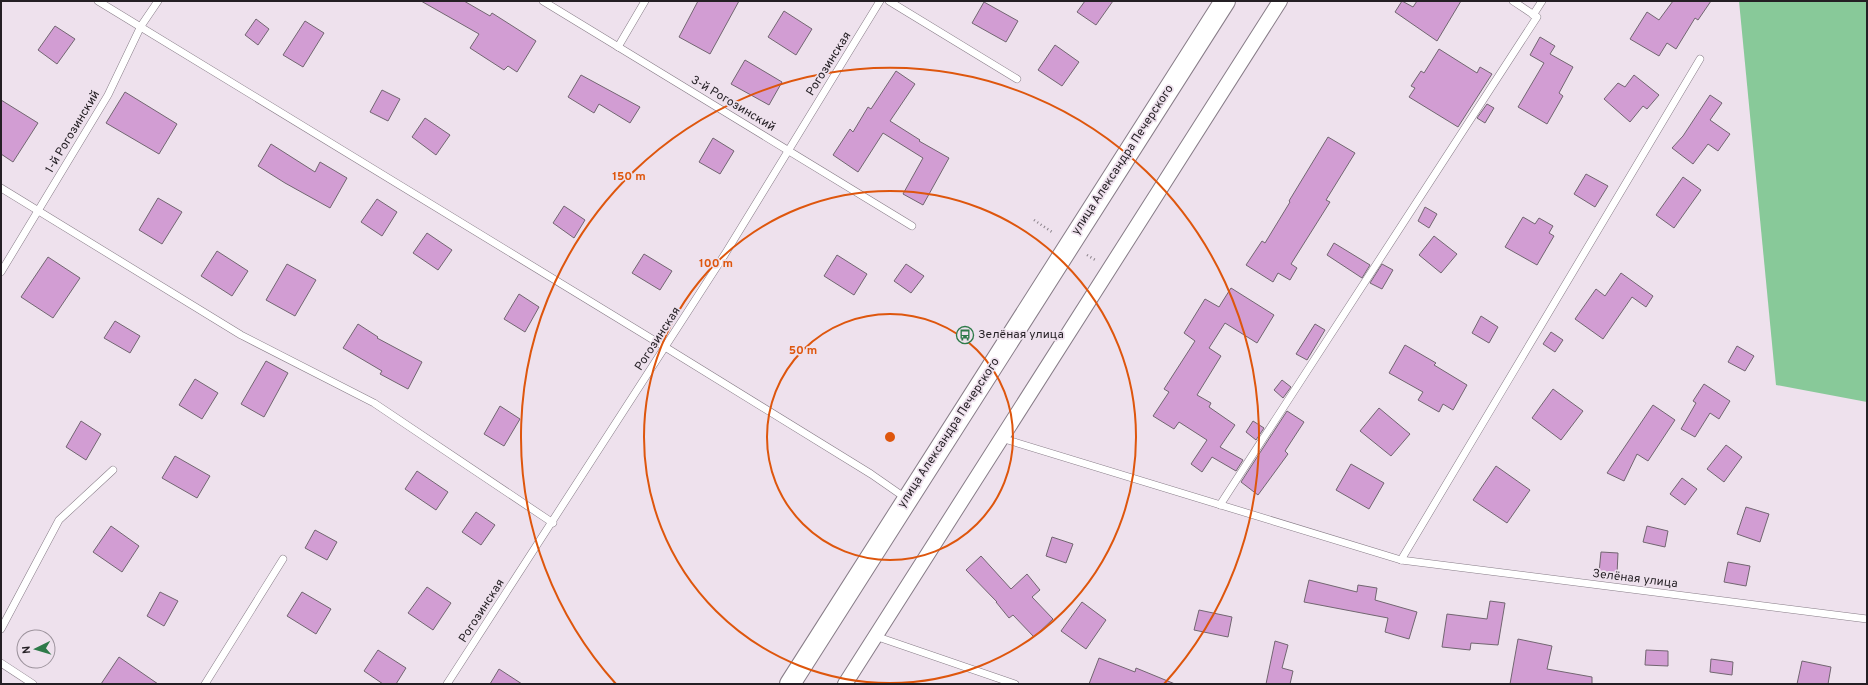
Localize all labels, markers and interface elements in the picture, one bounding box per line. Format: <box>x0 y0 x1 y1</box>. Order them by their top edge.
street label: Рогозинская <box>803 29 855 99</box>
street label: 3-й Рогозинский <box>688 72 778 136</box>
street label: улица Александра Печерского <box>1068 82 1178 238</box>
street label: 1-й Рогозинский <box>42 88 104 176</box>
text: 150 m <box>612 169 646 185</box>
text: 100 m <box>699 256 733 272</box>
street label: Рогозинская <box>631 304 685 374</box>
bus stop icon: Зелёная улица <box>955 325 975 345</box>
place label: Зелёная улица <box>978 327 1064 343</box>
text: 50 m <box>789 343 817 359</box>
street label: улица Александра Печерского <box>894 355 1004 511</box>
centre of rings <box>883 430 897 444</box>
street label: Зелёная улица <box>1591 566 1679 592</box>
street label: Рогозинская <box>455 576 509 646</box>
north arrow <box>16 629 56 669</box>
text: N <box>20 645 34 654</box>

